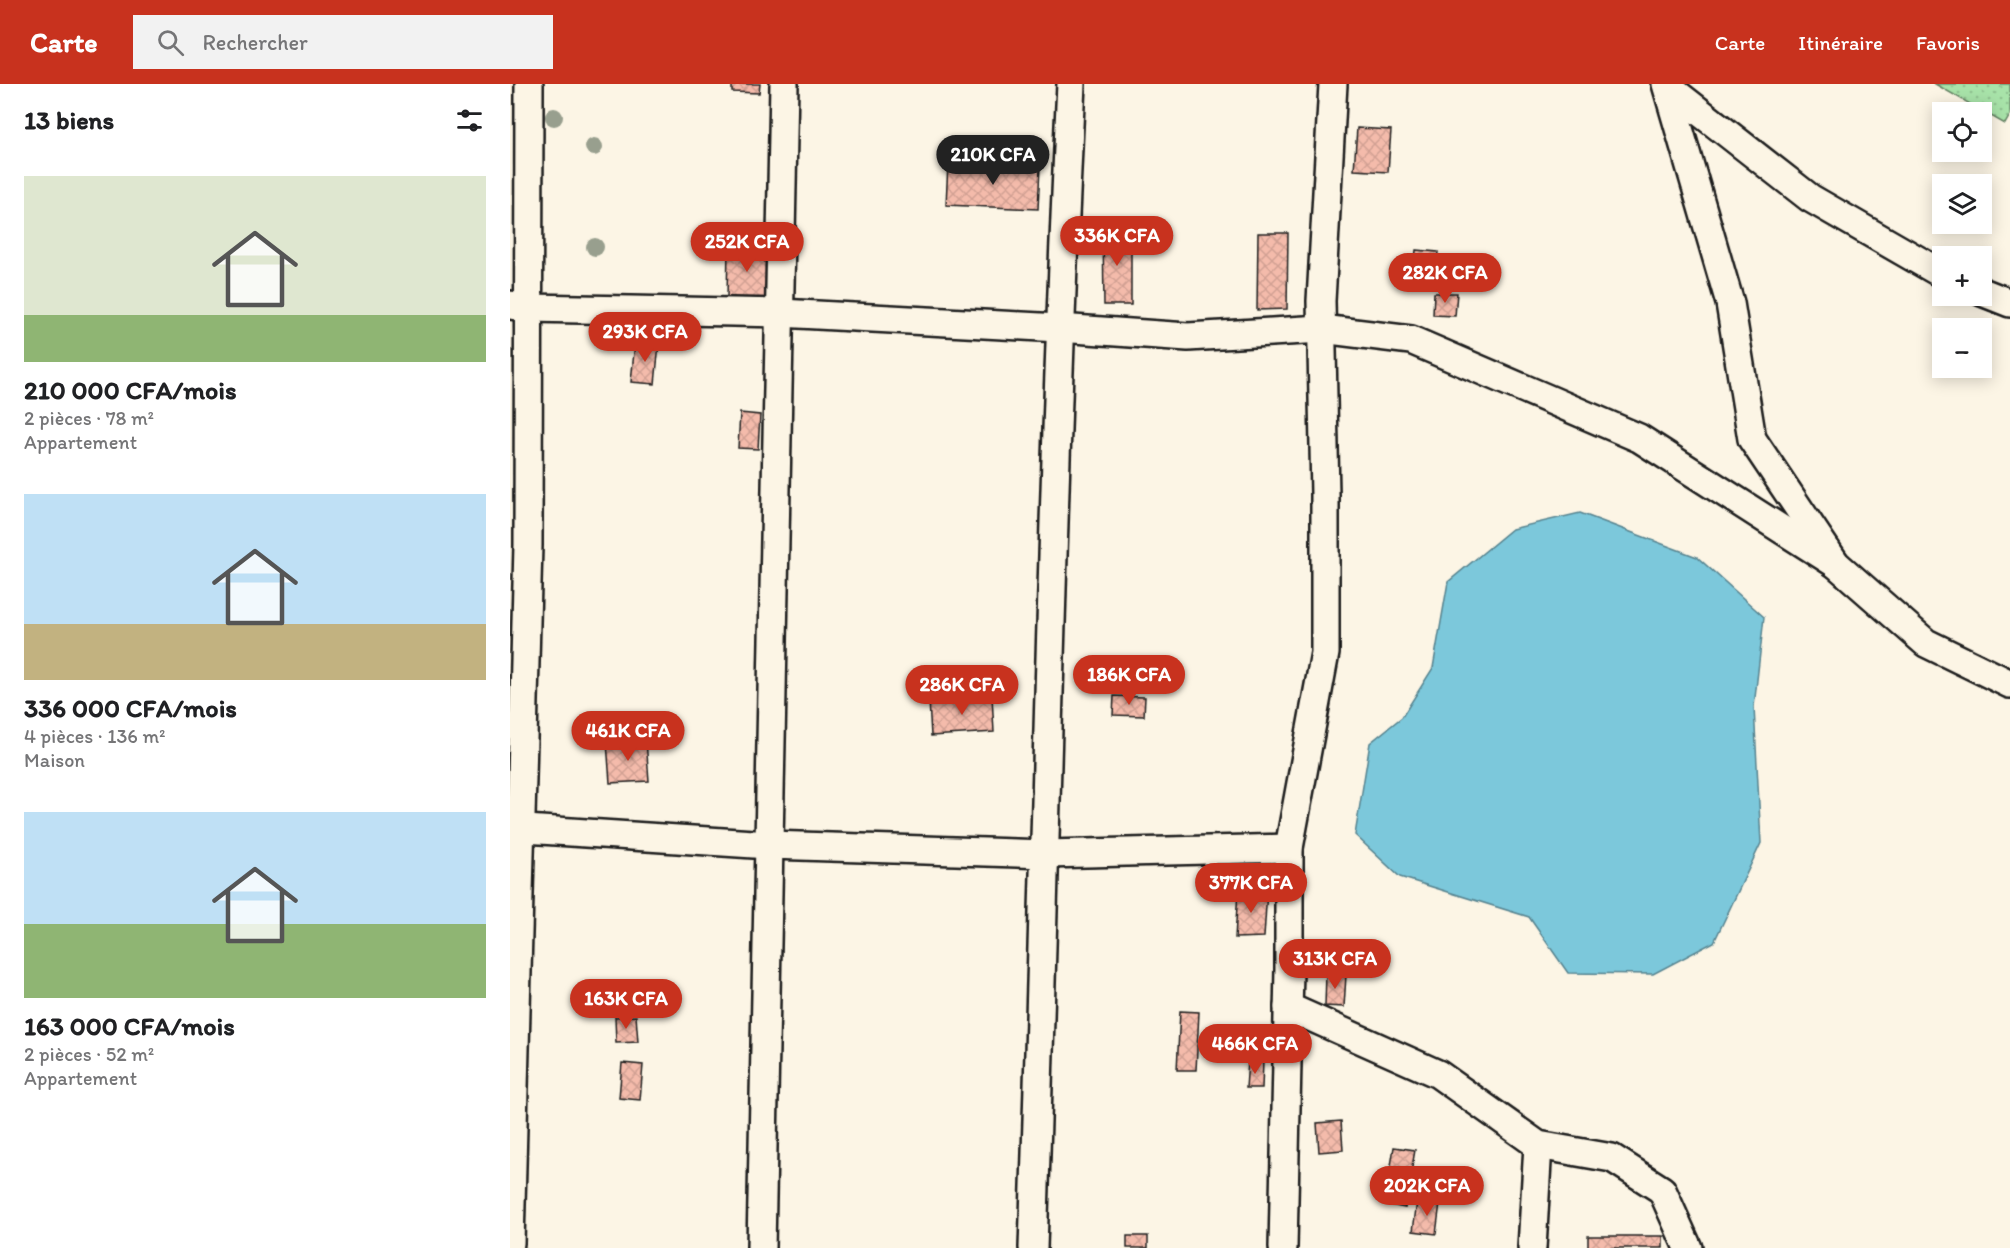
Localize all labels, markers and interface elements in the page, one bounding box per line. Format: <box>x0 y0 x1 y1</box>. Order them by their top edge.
search box <box>133 15 553 69</box>
text: Carte <box>30 25 97 59</box>
icon: search <box>154 26 187 59</box>
text: Rechercher <box>202 29 308 56</box>
text: Carte <box>1715 30 1765 55</box>
text: Itinéraire <box>1798 30 1883 55</box>
text: Favoris <box>1916 30 1980 55</box>
map controls <box>1932 102 1992 378</box>
button: locate <box>1932 102 1992 162</box>
text: 13 biens <box>24 104 114 136</box>
icon: filters <box>453 104 486 137</box>
pin: 210K CFA <box>931 135 1055 186</box>
text: 210K CFA <box>950 142 1036 166</box>
button: layers <box>1932 174 1992 234</box>
icon: home <box>201 215 309 323</box>
pin: 336K CFA <box>1055 216 1179 267</box>
pin: 252K CFA <box>685 222 809 273</box>
text: 336K CFA <box>1074 223 1160 247</box>
text: 252K CFA <box>705 229 789 253</box>
button: + <box>1932 246 1992 306</box>
pin: 282K CFA <box>1383 253 1507 304</box>
text: 282K CFA <box>1402 260 1488 284</box>
pin: 293K CFA <box>583 312 707 363</box>
button: − <box>1932 318 1992 378</box>
text: 293K CFA <box>603 319 687 343</box>
text: 210 000 CFA/mois <box>24 374 237 406</box>
text: 2 pièces · 78 m² <box>24 406 154 430</box>
text: Appartement <box>24 430 137 454</box>
icon: home <box>201 533 309 641</box>
pin: 186K CFA <box>1067 655 1191 706</box>
text: 186K CFA <box>1087 662 1171 686</box>
pin: 286K CFA <box>900 665 1024 716</box>
text: 286K CFA <box>919 672 1005 696</box>
text: 336 000 CFA/mois <box>24 692 237 724</box>
pin: 461K CFA <box>566 711 690 762</box>
text: 461K CFA <box>586 718 670 742</box>
text: 4 pièces · 136 m² <box>24 724 165 748</box>
text: Maison <box>24 748 85 772</box>
icon: home <box>201 851 309 959</box>
pin: 377K CFA <box>1189 863 1313 914</box>
text: 377K CFA <box>1209 870 1293 894</box>
pin: 313K CFA <box>1273 939 1397 990</box>
text: 313K CFA <box>1293 946 1377 970</box>
pin: 163K CFA <box>564 979 688 1030</box>
text: 163K CFA <box>584 986 668 1010</box>
text: 163 000 CFA/mois <box>24 1010 235 1042</box>
pin: 466K CFA <box>1193 1024 1317 1075</box>
text: 466K CFA <box>1212 1031 1298 1055</box>
text: 2 pièces · 52 m² <box>24 1042 154 1066</box>
text: Appartement <box>24 1066 137 1090</box>
pin: 202K CFA <box>1365 1166 1489 1217</box>
text: 202K CFA <box>1384 1173 1470 1197</box>

